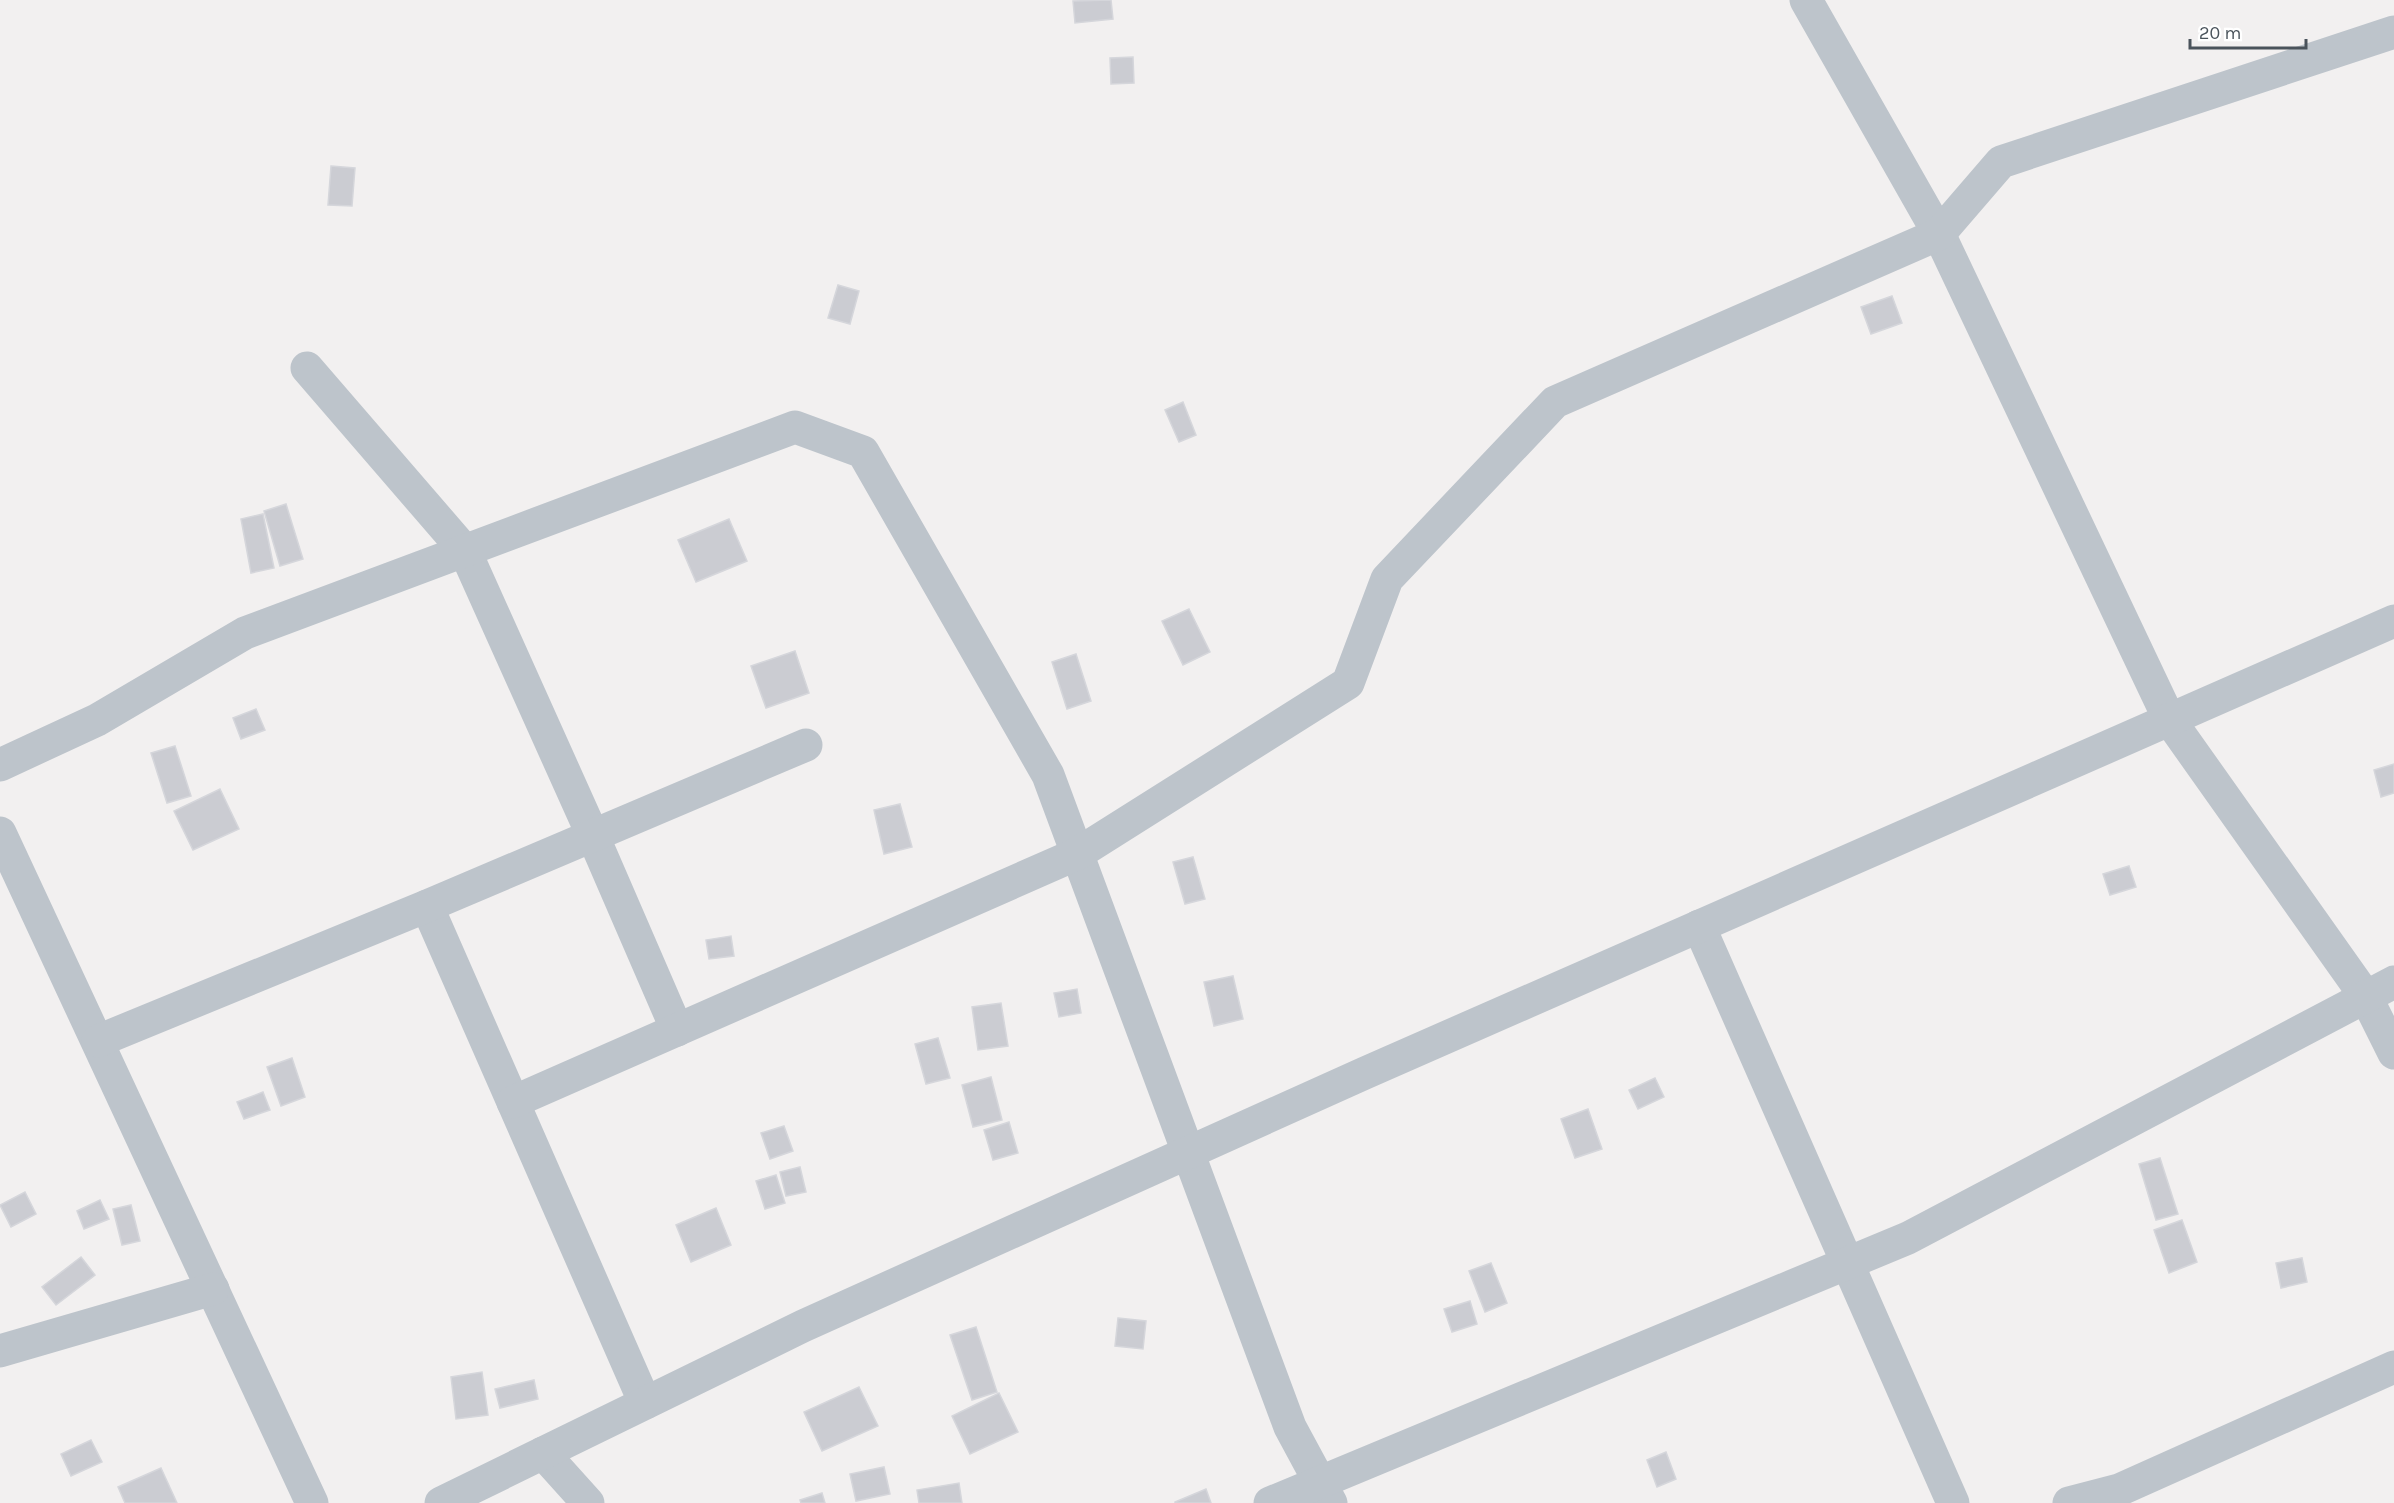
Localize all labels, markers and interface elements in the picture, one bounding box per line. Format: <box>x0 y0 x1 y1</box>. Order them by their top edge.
scale bar <box>2190 12 2306 50</box>
text: 20 m <box>2199 22 2241 44</box>

